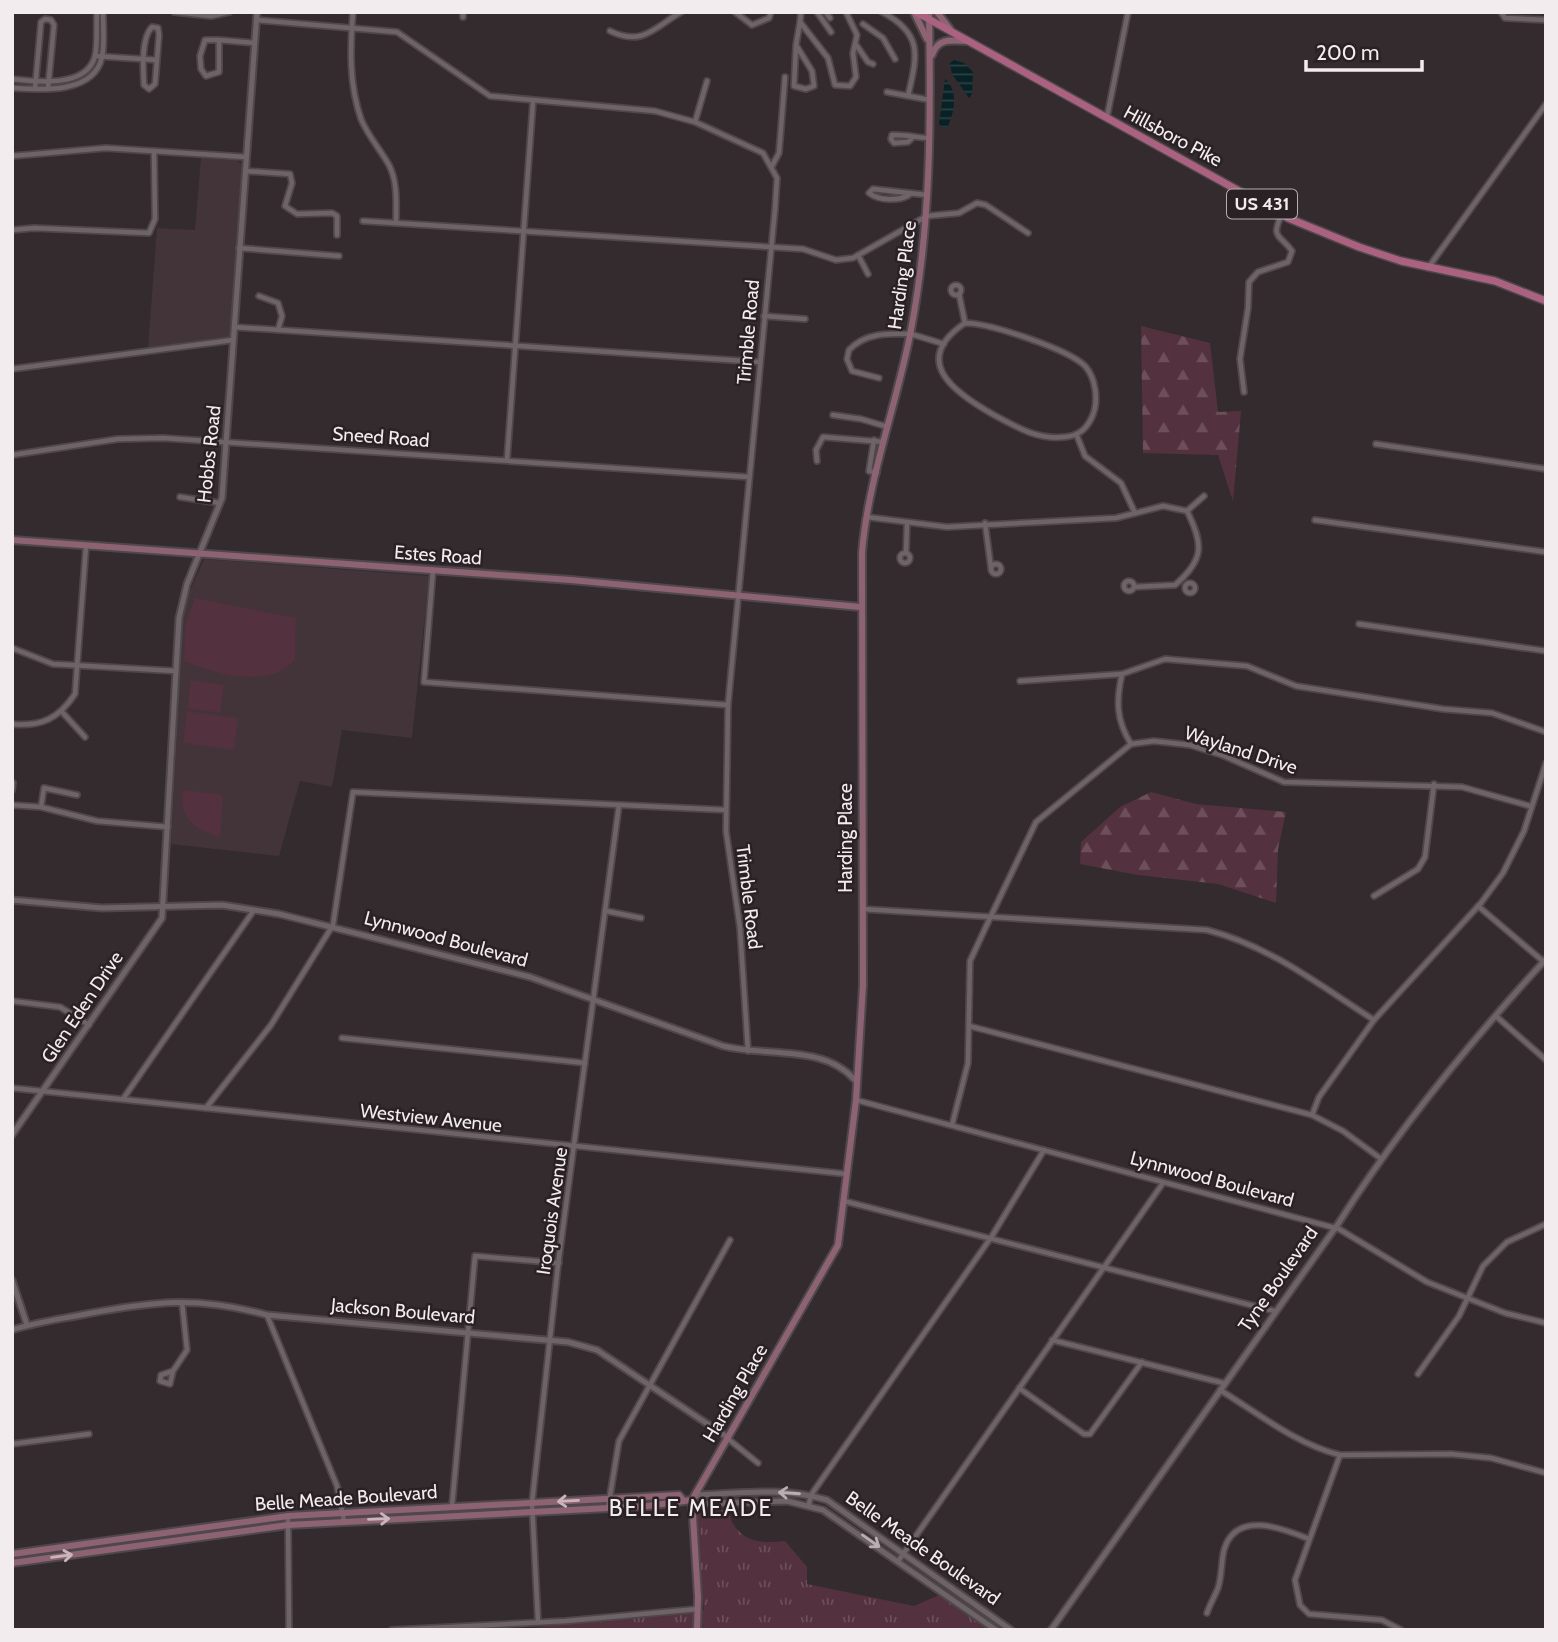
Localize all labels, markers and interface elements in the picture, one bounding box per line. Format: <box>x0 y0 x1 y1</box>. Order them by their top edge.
scale bar <box>1306 28 1422 72</box>
text: 200 m <box>1316 40 1379 65</box>
street label: Hillsboro Pike <box>1120 100 1226 172</box>
road number: US 431 <box>1227 190 1297 218</box>
street label: Harding Place <box>883 219 921 331</box>
street label: Trimble Road <box>732 279 764 385</box>
street label: Hobbs Road <box>192 404 226 504</box>
street label: Sneed Road <box>332 422 430 452</box>
street label: Estes Road <box>393 540 483 570</box>
street label: Wayland Drive <box>1182 721 1301 779</box>
street label: Harding Place <box>834 783 857 893</box>
street label: Trimble Road <box>731 843 767 951</box>
street label: Lynnwood Boulevard <box>362 906 530 972</box>
street label: Glen Eden Drive <box>36 947 128 1067</box>
street label: Westview Avenue <box>359 1099 503 1137</box>
street label: Iroquois Avenue <box>532 1146 572 1276</box>
street label: Lynnwood Boulevard <box>1128 1146 1296 1212</box>
street label: Tyne Boulevard <box>1233 1222 1323 1336</box>
street label: Jackson Boulevard <box>329 1293 476 1329</box>
street label: Harding Place <box>698 1340 773 1446</box>
street label: Belle Meade Boulevard <box>254 1480 438 1516</box>
one-way arrow <box>778 1486 801 1499</box>
street label: Belle Meade Boulevard <box>841 1486 1005 1610</box>
district label: BELLE MEADE <box>609 1494 773 1522</box>
one-way arrow <box>557 1495 580 1508</box>
one-way arrow <box>368 1513 391 1526</box>
one-way arrow <box>861 1534 880 1548</box>
one-way arrow <box>50 1550 73 1563</box>

